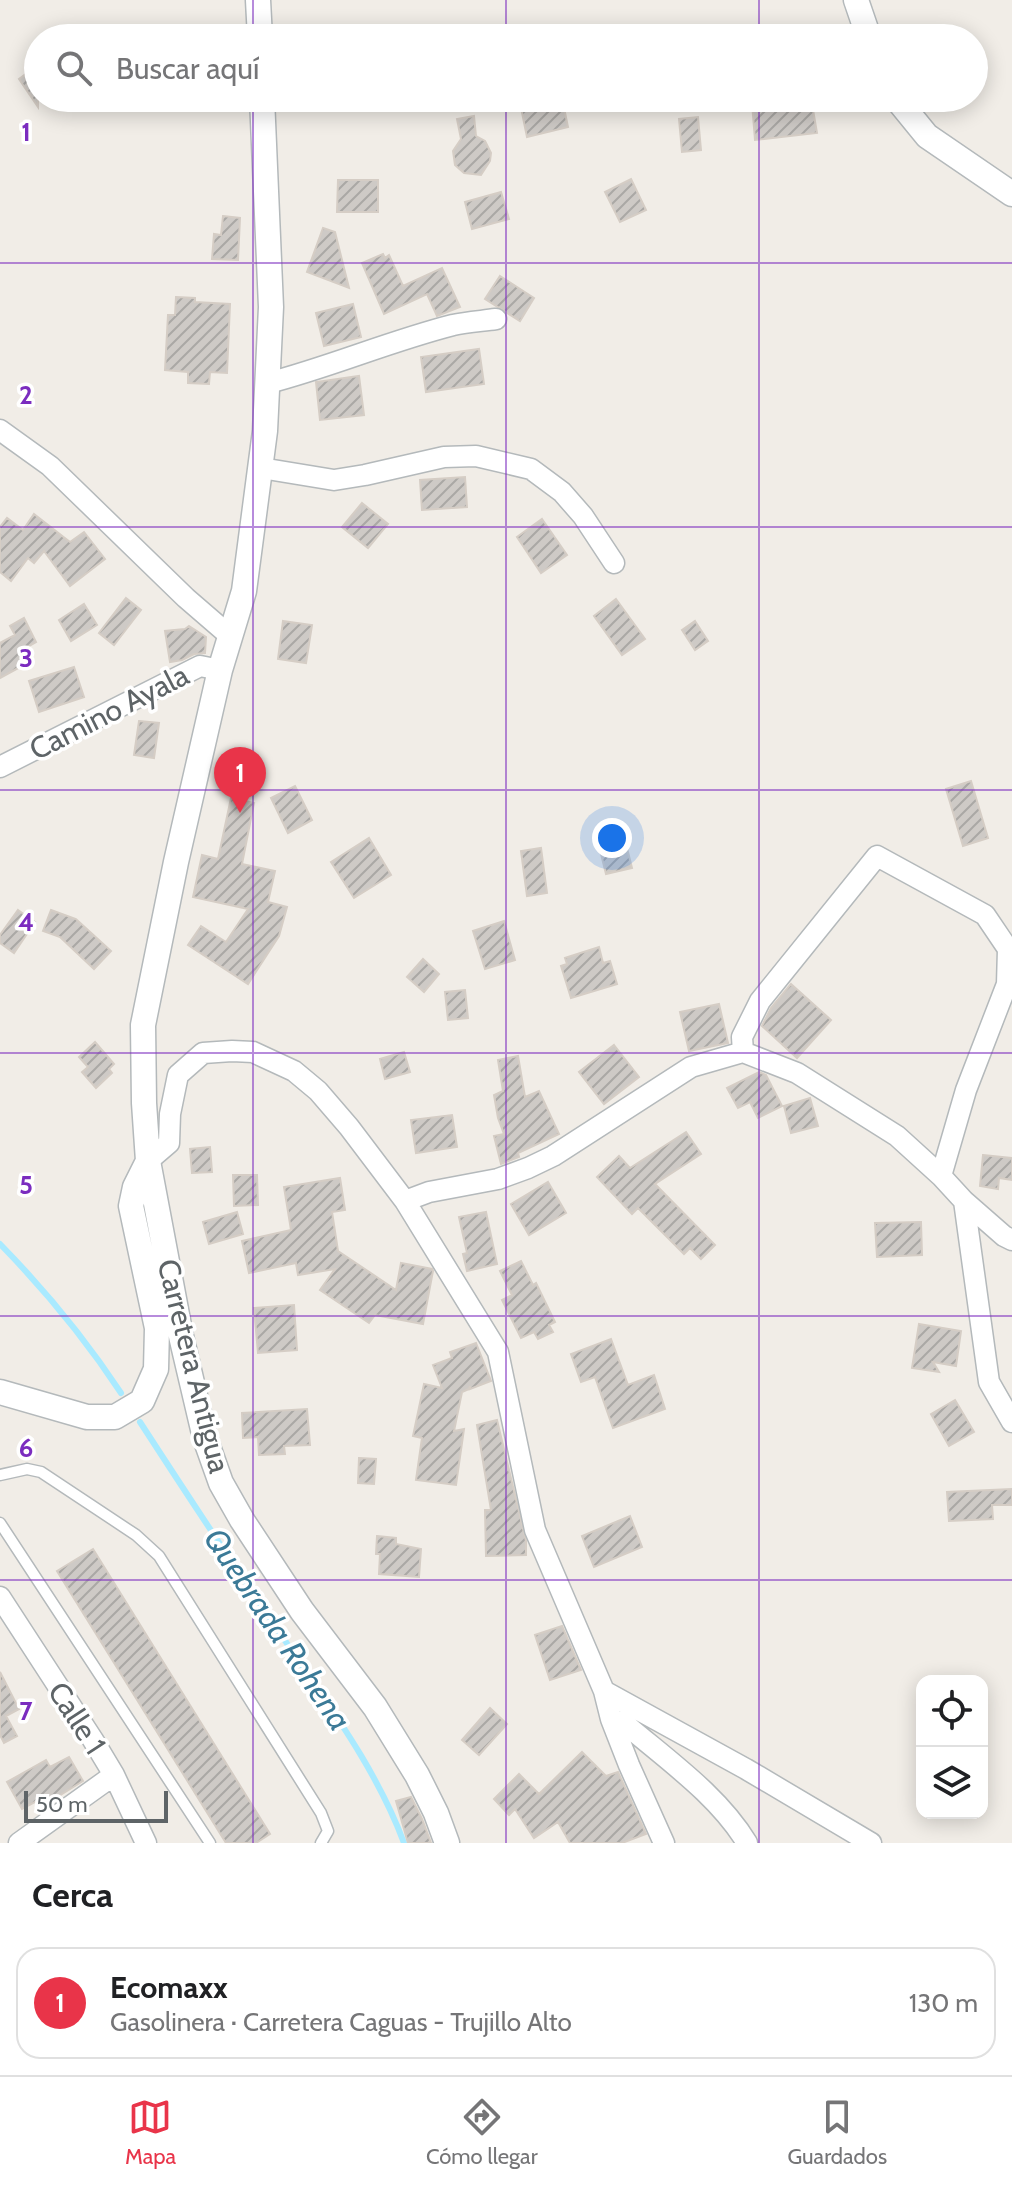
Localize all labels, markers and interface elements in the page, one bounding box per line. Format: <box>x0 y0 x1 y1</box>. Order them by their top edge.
search box <box>24 24 988 112</box>
icon: search <box>52 46 96 90</box>
text: Buscar aquí <box>116 50 259 87</box>
text: 1 <box>21 116 31 148</box>
text: 2 <box>19 379 33 411</box>
text: 3 <box>19 642 33 674</box>
street label: Camino Ayala <box>23 656 195 768</box>
pin: 1 <box>214 747 266 813</box>
your location <box>592 818 632 858</box>
text: 4 <box>18 906 34 938</box>
text: 5 <box>19 1169 33 1201</box>
street label: Carretera Antigua <box>150 1255 239 1477</box>
text: 6 <box>19 1432 33 1464</box>
water label: Quebrada Rohena <box>196 1521 360 1737</box>
street label: Calle 1 <box>40 1675 114 1761</box>
map controls <box>916 1675 988 1819</box>
button: locate <box>916 1675 988 1747</box>
text: 7 <box>19 1695 33 1727</box>
button: layers <box>916 1747 988 1819</box>
scale bar <box>24 1787 168 1823</box>
text: 50 m <box>36 1791 88 1818</box>
text: Cerca <box>32 1874 113 1916</box>
text: Ecomaxx <box>110 1969 228 2006</box>
text: 1 <box>55 1987 65 2019</box>
text: 130 m <box>909 1987 978 2019</box>
text: Gasolinera · Carretera Caguas - Trujillo Alto <box>110 2006 572 2038</box>
tab: Mapa <box>125 2095 176 2170</box>
tab: Cómo llegar <box>426 2095 538 2170</box>
tab: Guardados <box>787 2095 887 2170</box>

